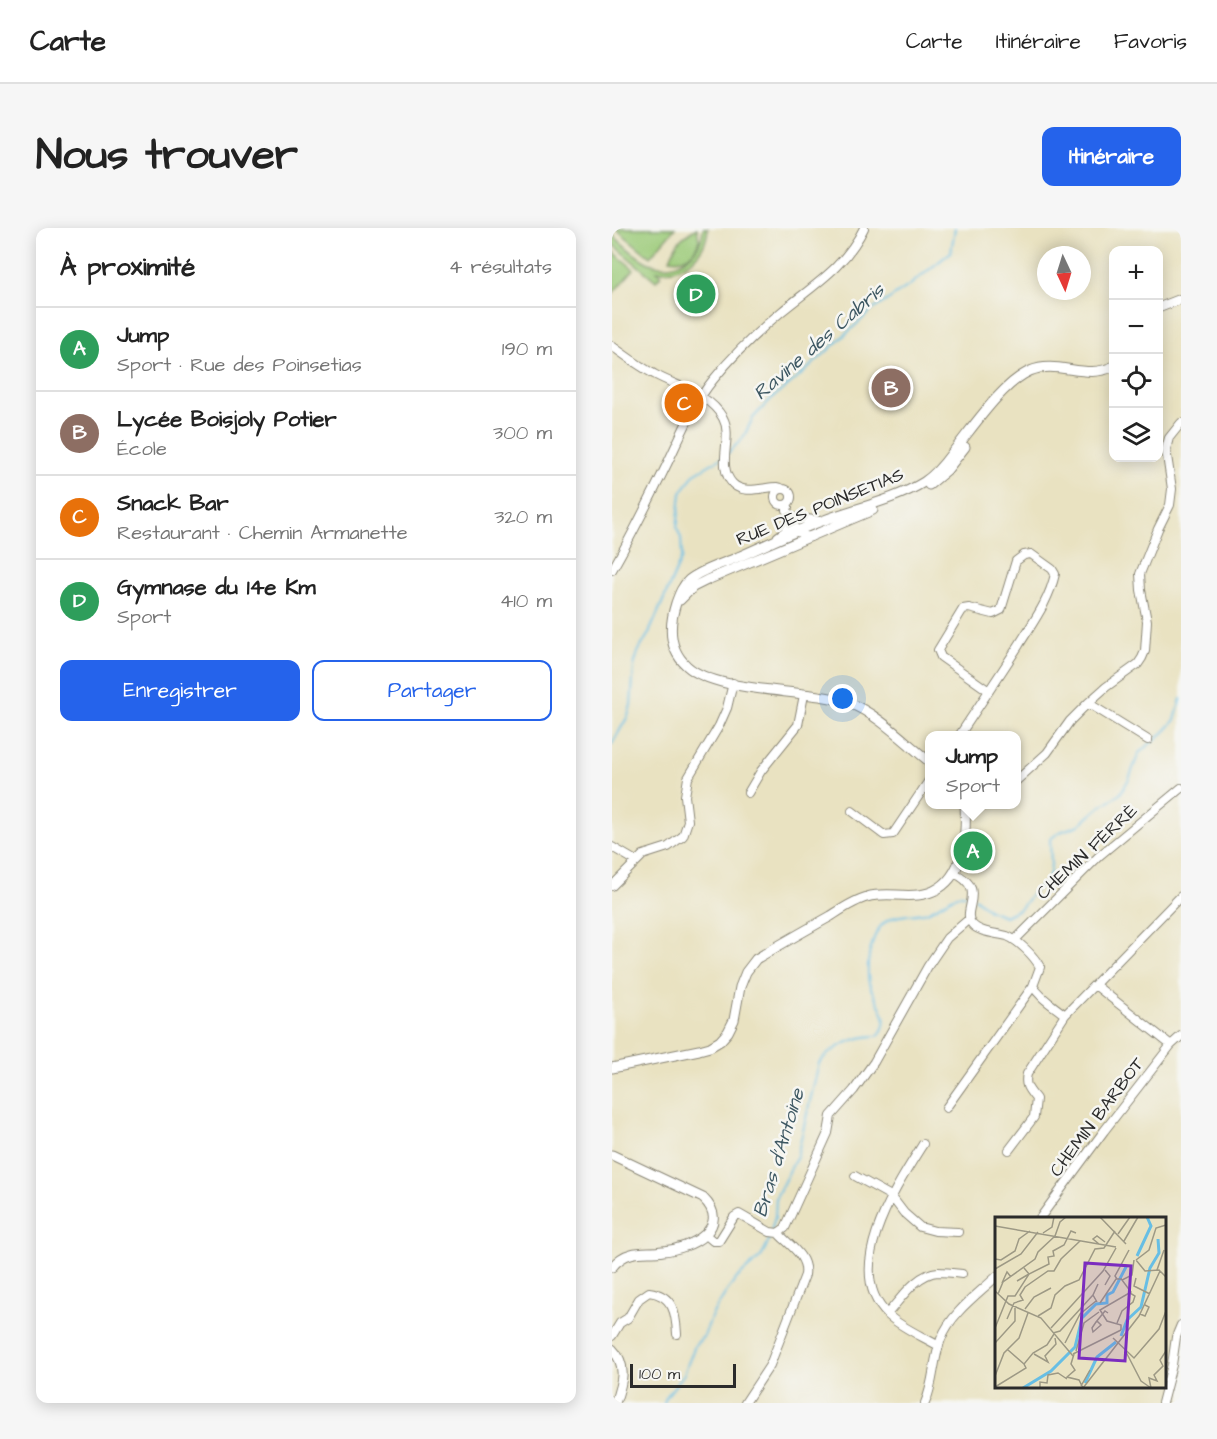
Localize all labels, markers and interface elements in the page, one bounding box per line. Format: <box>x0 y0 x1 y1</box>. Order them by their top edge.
text: Carte <box>30 22 106 61</box>
text: Carte <box>906 27 963 56</box>
text: Itinéraire <box>996 27 1081 56</box>
text: Favoris <box>1114 27 1187 56</box>
text: Nous trouver <box>36 127 298 185</box>
button: Itinéraire <box>1042 127 1181 186</box>
north arrow <box>1037 246 1091 300</box>
map controls <box>1109 246 1163 462</box>
button: + <box>1109 246 1163 300</box>
text: À proximité <box>60 249 195 285</box>
text: 4 résultats <box>449 253 552 281</box>
pin: D <box>676 272 716 316</box>
water label: Ravine des Cabris <box>747 277 891 407</box>
button: − <box>1109 300 1163 354</box>
text: Jump <box>117 320 169 351</box>
text: A <box>73 335 86 363</box>
text: 190 m <box>502 335 552 363</box>
text: Sport · Rue des Poinsetias <box>117 351 362 379</box>
button: locate <box>1109 354 1163 408</box>
pin: B <box>872 366 910 410</box>
pin: C <box>664 380 704 426</box>
text: Lycée Boisjoly Potier <box>117 404 337 435</box>
button: layers <box>1109 408 1163 462</box>
text: B <box>72 419 87 447</box>
text: 300 m <box>493 419 552 447</box>
text: École <box>117 435 167 463</box>
street label: RUE DES POINSETIAS <box>732 462 908 552</box>
text: Snack Bar <box>117 488 229 519</box>
text: C <box>72 503 87 531</box>
text: 320 m <box>494 503 552 531</box>
text: Restaurant · Chemin Armanette <box>117 519 408 547</box>
text: Gymnase du 14e Km <box>117 572 316 603</box>
text: D <box>73 587 86 615</box>
text: 410 m <box>500 587 552 615</box>
text: Sport <box>117 603 171 631</box>
button: Enregistrer <box>60 660 300 721</box>
button: Partager <box>312 660 552 721</box>
your location <box>828 684 857 713</box>
popup <box>925 731 1021 809</box>
text: Jump <box>946 741 998 772</box>
text: Sport <box>946 772 1000 800</box>
street label: CHEMIN FÈRRÈ <box>1031 798 1143 905</box>
pin: A <box>954 828 992 874</box>
street label: CHEMIN BARBOT <box>1044 1051 1151 1182</box>
water label: Bras d'Antoine <box>746 1084 812 1221</box>
inset map <box>995 1217 1166 1388</box>
scale bar <box>630 1361 736 1388</box>
text: 100 m <box>639 1363 680 1385</box>

